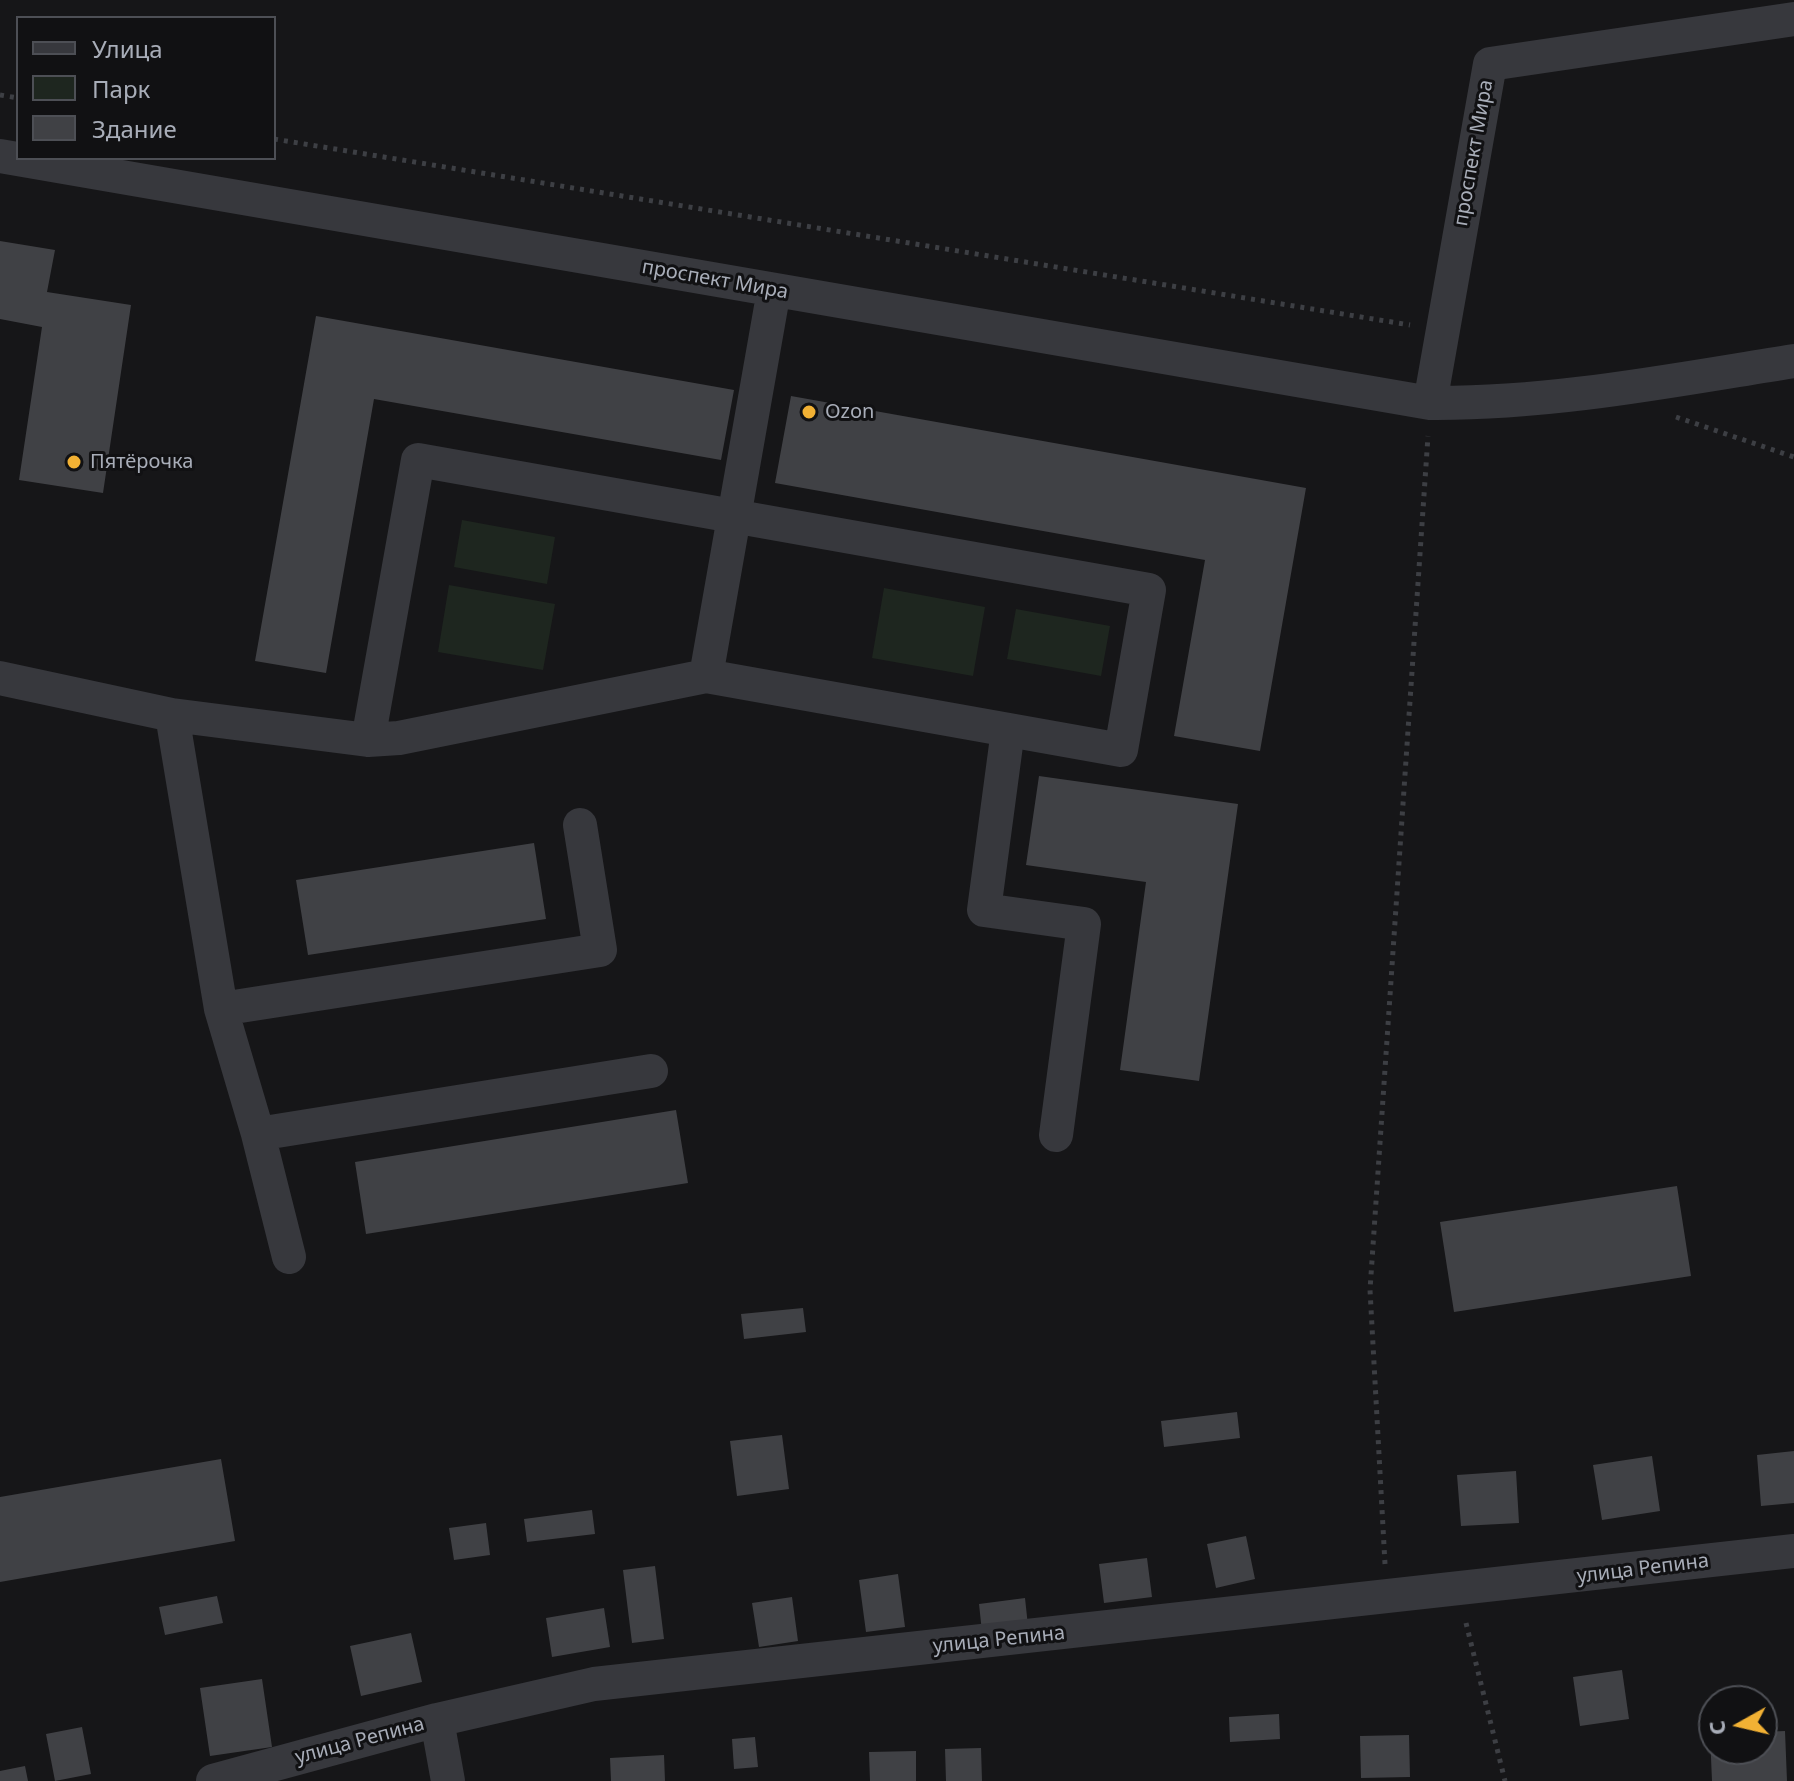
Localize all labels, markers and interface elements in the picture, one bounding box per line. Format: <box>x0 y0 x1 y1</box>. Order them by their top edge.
legend <box>16 16 276 160</box>
text: Улица <box>92 32 163 65</box>
text: Парк <box>92 72 150 105</box>
street label: проспект Мира <box>1449 78 1499 228</box>
text: Здание <box>92 112 177 145</box>
street label: проспект Мира <box>640 255 790 305</box>
place label: Ozon <box>825 400 874 424</box>
marker: Ozon <box>800 403 818 421</box>
place label: Пятёрочка <box>90 450 193 474</box>
marker: Пятёрочка <box>65 453 83 471</box>
street label: улица Репина <box>1576 1549 1710 1589</box>
street label: улица Репина <box>932 1621 1066 1659</box>
north arrow <box>1698 1685 1778 1765</box>
street label: улица Репина <box>293 1712 427 1770</box>
text: С <box>1700 1719 1732 1737</box>

